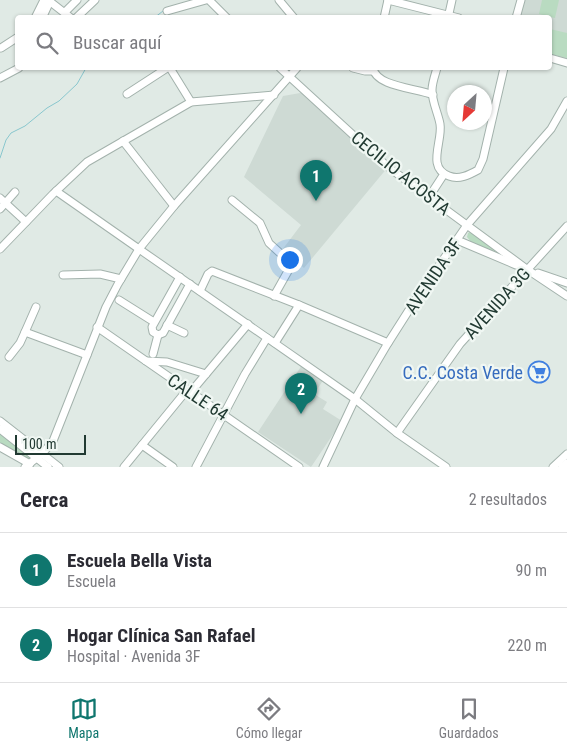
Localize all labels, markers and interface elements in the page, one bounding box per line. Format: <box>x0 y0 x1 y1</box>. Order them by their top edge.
search box <box>15 15 552 70</box>
icon: search <box>33 29 61 57</box>
text: Buscar aquí <box>73 31 162 54</box>
north arrow <box>447 85 492 130</box>
street label: CECILIO ACOSTA <box>347 127 455 220</box>
pin: 1 <box>300 160 332 201</box>
street label: AVENIDA 3F <box>400 234 466 318</box>
your location <box>277 247 303 273</box>
street label: AVENIDA 3G <box>460 263 534 343</box>
supermarket icon: C.C. Costa Verde <box>527 360 551 384</box>
place label: C.C. Costa Verde <box>403 362 523 383</box>
street label: CALLE 64 <box>164 369 232 425</box>
pin: 2 <box>285 373 317 414</box>
scale bar <box>15 432 86 455</box>
text: 100 m <box>22 436 57 452</box>
text: Cerca <box>20 488 68 512</box>
text: 2 resultados <box>469 490 547 509</box>
text: Escuela Bella Vista <box>67 549 212 572</box>
text: 1 <box>32 561 40 580</box>
text: 90 m <box>515 561 547 580</box>
text: Escuela <box>67 572 116 591</box>
text: Hogar Clínica San Rafael <box>67 624 256 647</box>
text: 2 <box>32 636 40 655</box>
text: 220 m <box>508 636 547 655</box>
text: Hospital · Avenida 3F <box>67 647 201 666</box>
tab: Mapa <box>68 695 99 741</box>
tab: Cómo llegar <box>236 695 302 741</box>
tab: Guardados <box>439 695 499 741</box>

